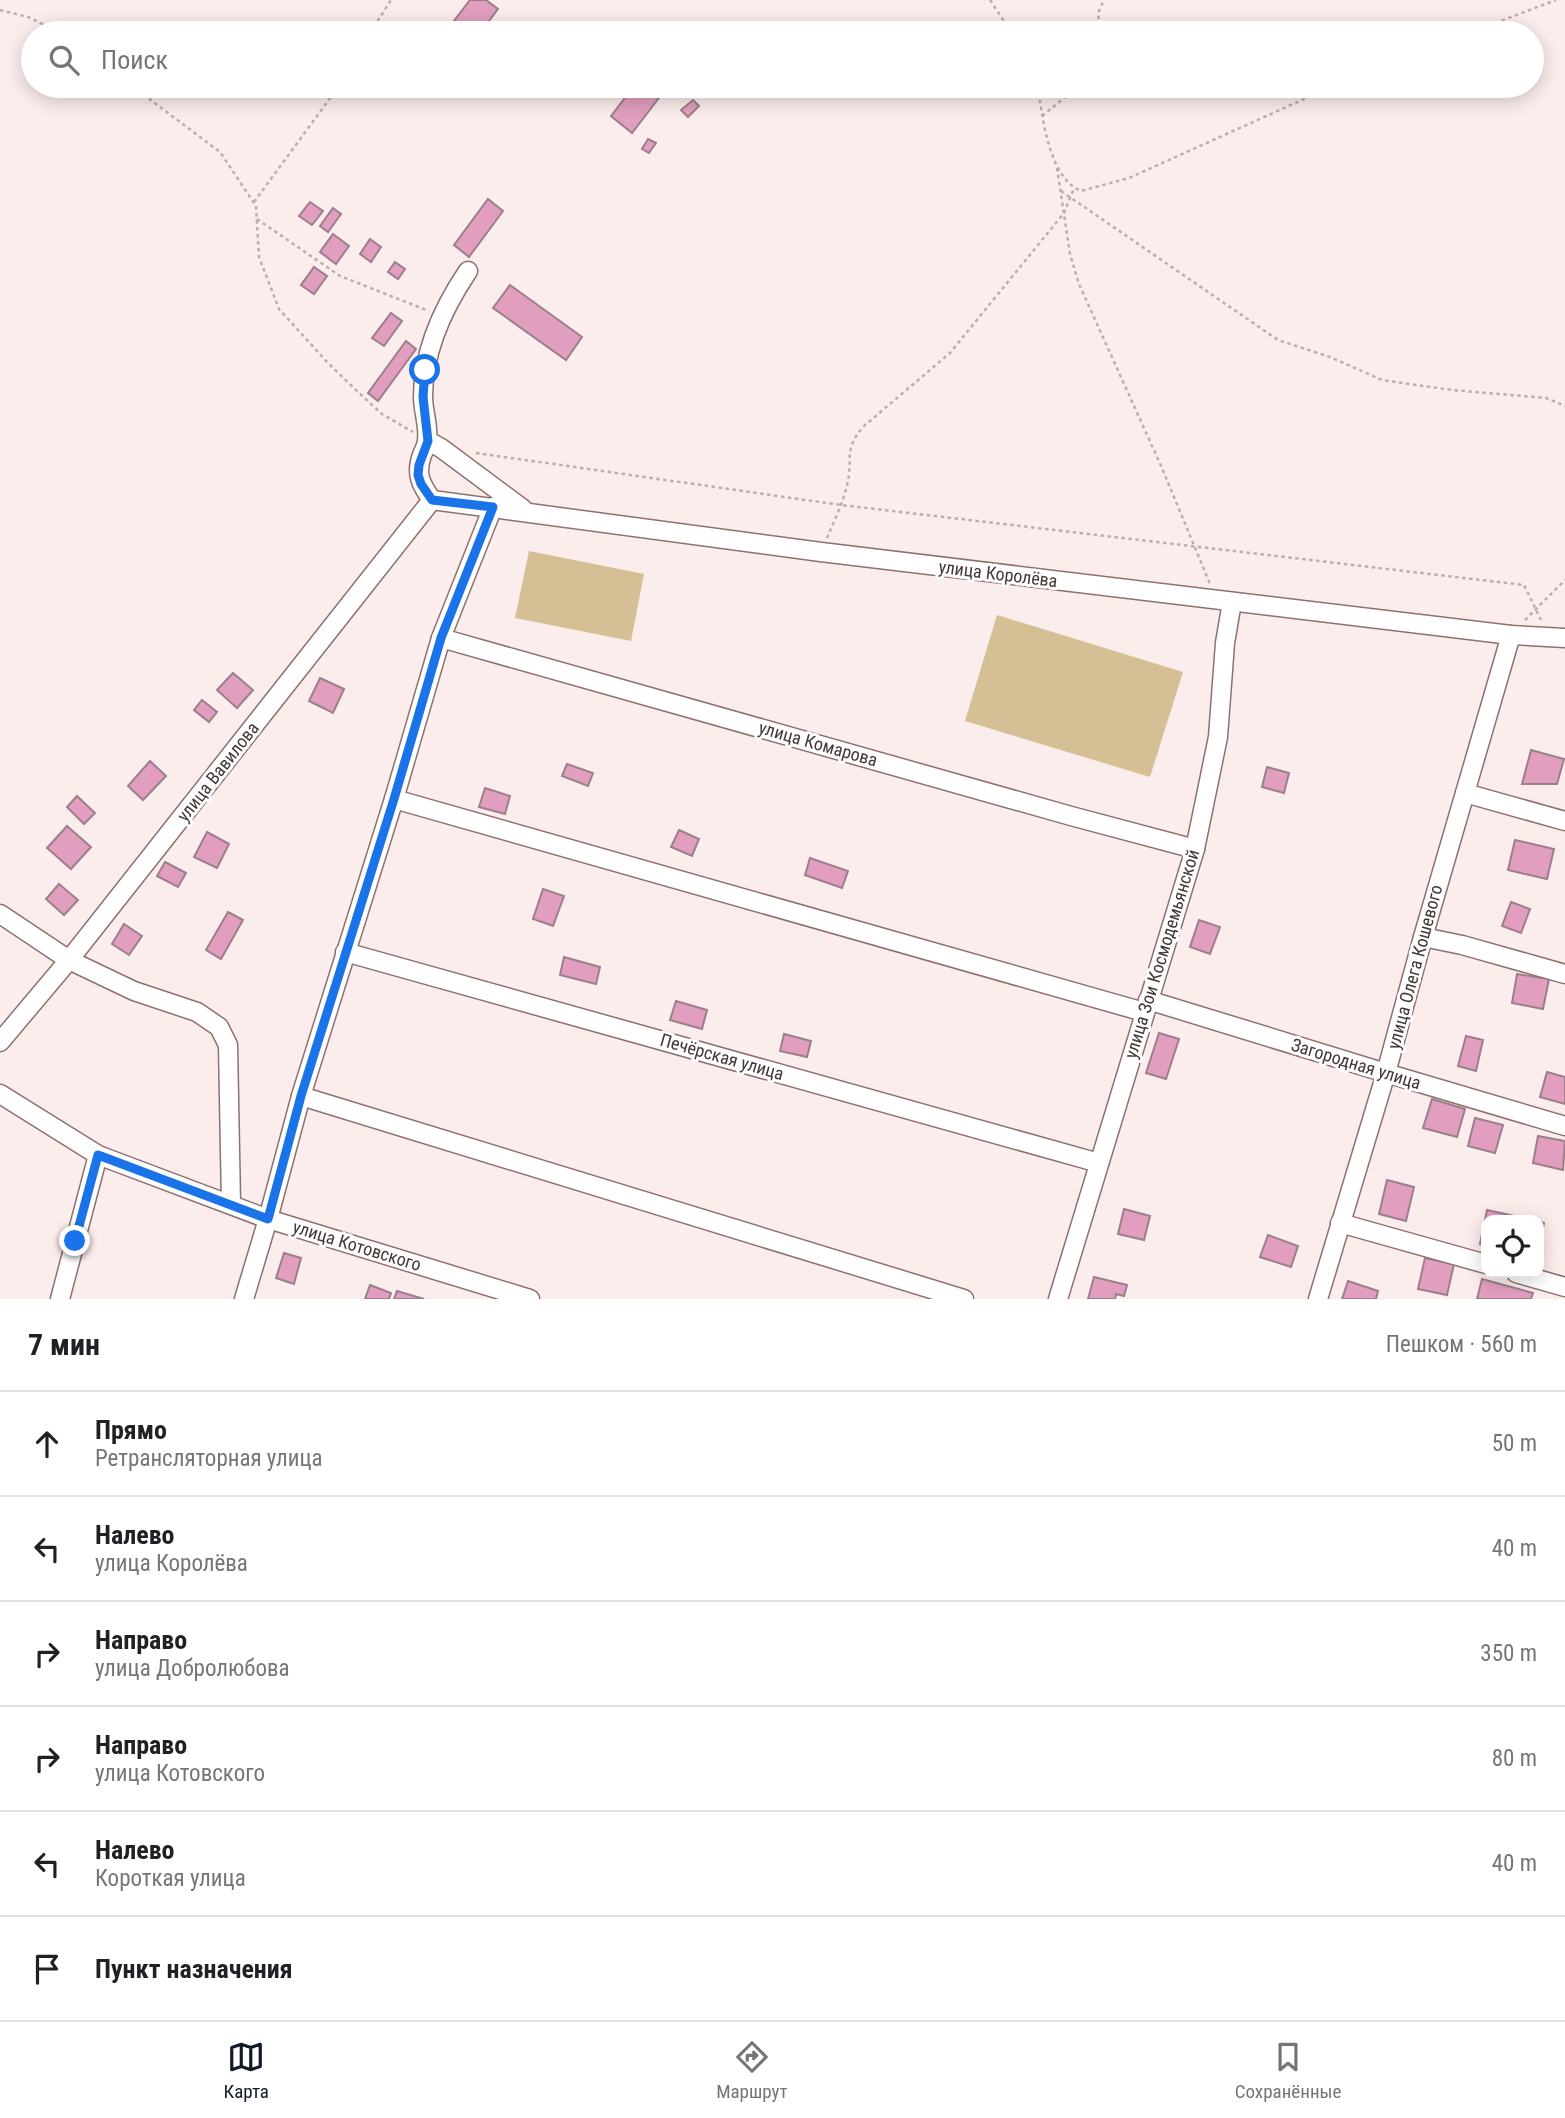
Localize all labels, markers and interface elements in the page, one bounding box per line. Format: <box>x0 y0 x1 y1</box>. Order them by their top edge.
search box <box>21 21 1544 98</box>
icon: search <box>45 41 83 79</box>
text: Поиск <box>101 45 168 75</box>
route start <box>409 354 440 385</box>
street label: улица Королёва <box>937 556 1059 591</box>
street label: улица Комарова <box>756 717 880 770</box>
street label: улица Вавилова <box>172 718 263 826</box>
street label: улица Зои Космодемьянской <box>1120 847 1203 1061</box>
street label: улица Олега Кошевого <box>1382 882 1447 1051</box>
street label: Печёрская улица <box>658 1029 786 1084</box>
street label: Загородная улица <box>1289 1034 1424 1093</box>
map controls <box>1481 1215 1544 1278</box>
button: locate <box>1481 1215 1544 1278</box>
street label: улица Котовского <box>290 1216 424 1275</box>
route end <box>59 1225 90 1256</box>
text: 7 мин <box>28 1327 100 1362</box>
text: Пешком · 560 m <box>1386 1331 1537 1358</box>
text: Прямо <box>95 1415 167 1445</box>
icon: ahead <box>28 1425 66 1463</box>
text: 50 m <box>1492 1430 1537 1457</box>
text: Ретрансляторная улица <box>95 1445 323 1472</box>
text: Налево <box>95 1520 175 1550</box>
icon: left <box>28 1530 66 1568</box>
text: 40 m <box>1492 1535 1537 1562</box>
text: улица Королёва <box>95 1550 248 1577</box>
text: Направо <box>95 1625 187 1655</box>
icon: right <box>28 1635 66 1673</box>
text: 350 m <box>1480 1640 1537 1667</box>
text: улица Добролюбова <box>95 1655 290 1682</box>
text: Направо <box>95 1730 187 1760</box>
icon: right <box>28 1740 66 1778</box>
text: 80 m <box>1492 1745 1537 1772</box>
text: улица Котовского <box>95 1760 265 1787</box>
text: Налево <box>95 1835 175 1865</box>
icon: left <box>28 1845 66 1883</box>
text: 40 m <box>1492 1850 1537 1877</box>
text: Короткая улица <box>95 1865 246 1892</box>
icon: arrive <box>28 1950 66 1988</box>
text: Пункт назначения <box>95 1954 293 1984</box>
tab: Карта <box>224 2038 269 2103</box>
tab: Маршрут <box>716 2038 788 2103</box>
tab: Сохранённые <box>1235 2038 1341 2103</box>

